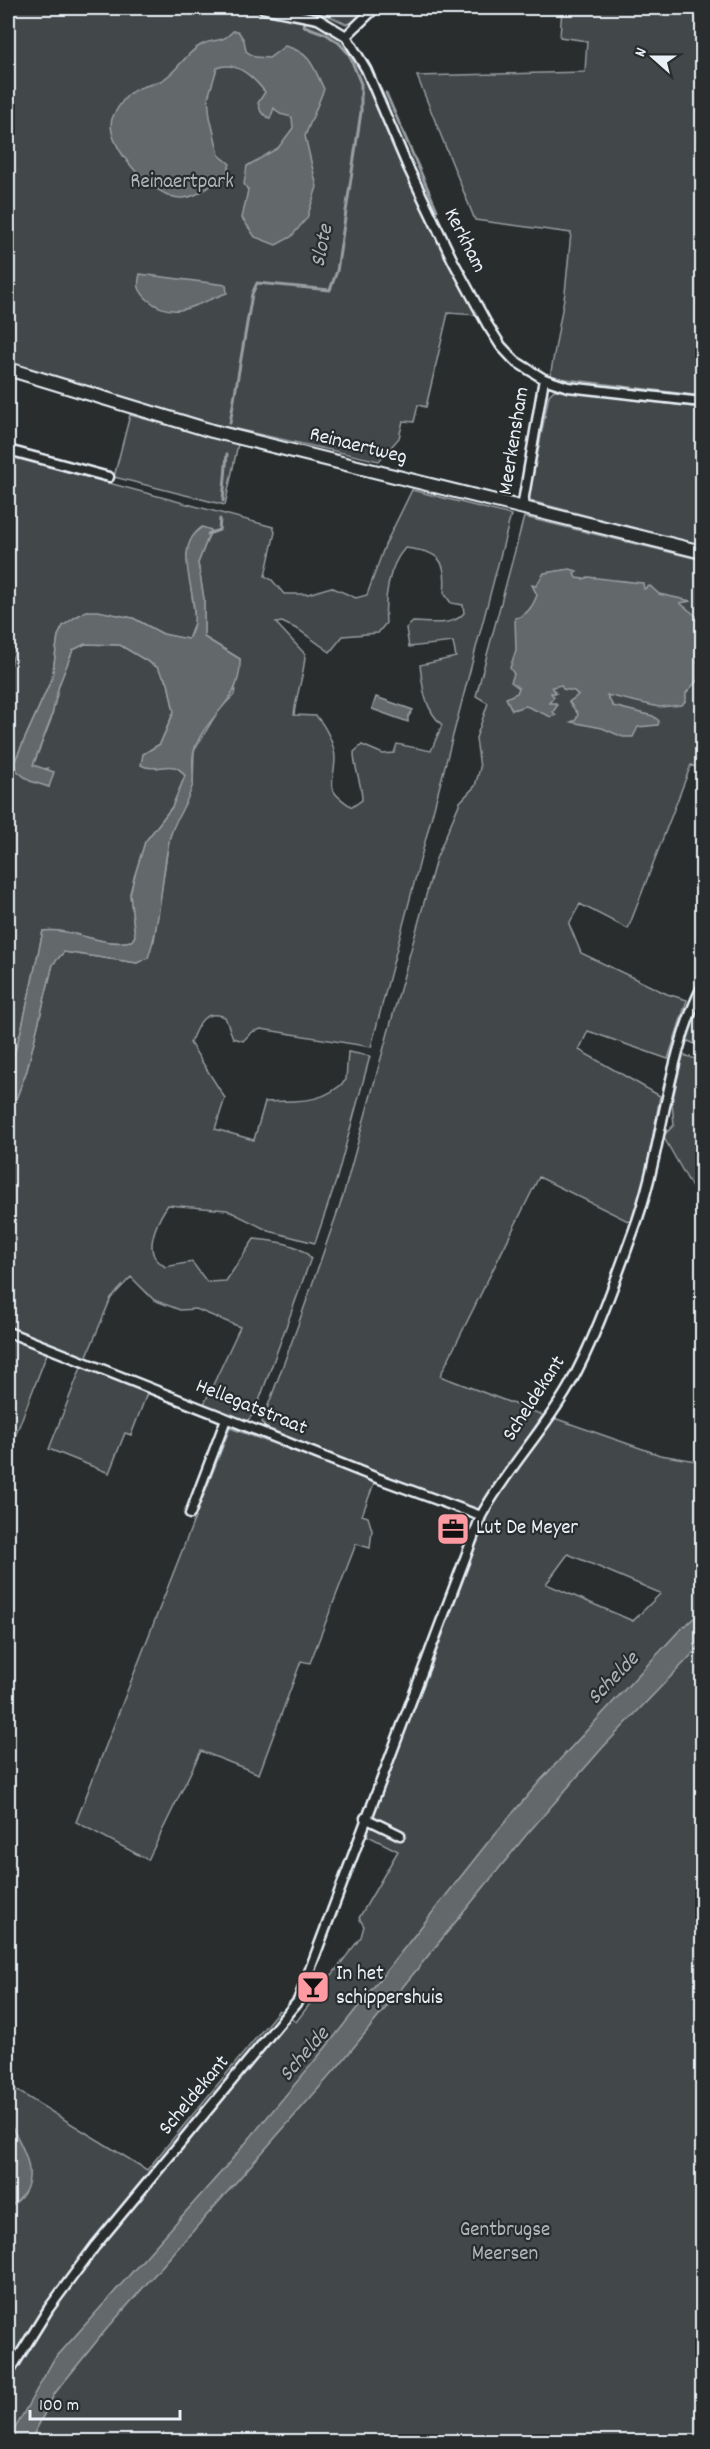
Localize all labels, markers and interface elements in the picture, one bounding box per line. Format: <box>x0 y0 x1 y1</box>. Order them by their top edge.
north arrow <box>623 27 683 87</box>
text: N <box>629 45 654 60</box>
park label: Reinaertpark <box>130 168 234 198</box>
street label: Kerkham <box>435 203 493 279</box>
water label: Slote <box>304 221 343 270</box>
street label: Meerkensham <box>492 385 538 497</box>
street label: Reinaertweg <box>306 420 410 474</box>
street label: Scheldekant <box>496 1350 574 1448</box>
street label: Hellegatstraat <box>191 1372 311 1444</box>
office icon: Lut De Meyer <box>435 1511 471 1547</box>
place label: Lut De Meyer <box>476 1514 578 1544</box>
water label: Schelde <box>581 1644 648 1713</box>
place label: In het schippershuis <box>336 1960 443 2014</box>
bar icon: In het schippershuis <box>295 1969 331 2005</box>
water label: Schelde <box>272 2020 338 2089</box>
street label: Scheldekant <box>152 2049 238 2143</box>
park label: Gentbrugse Meersen <box>460 2216 550 2270</box>
scale bar <box>30 2383 180 2421</box>
text: 100 m <box>39 2394 79 2419</box>

